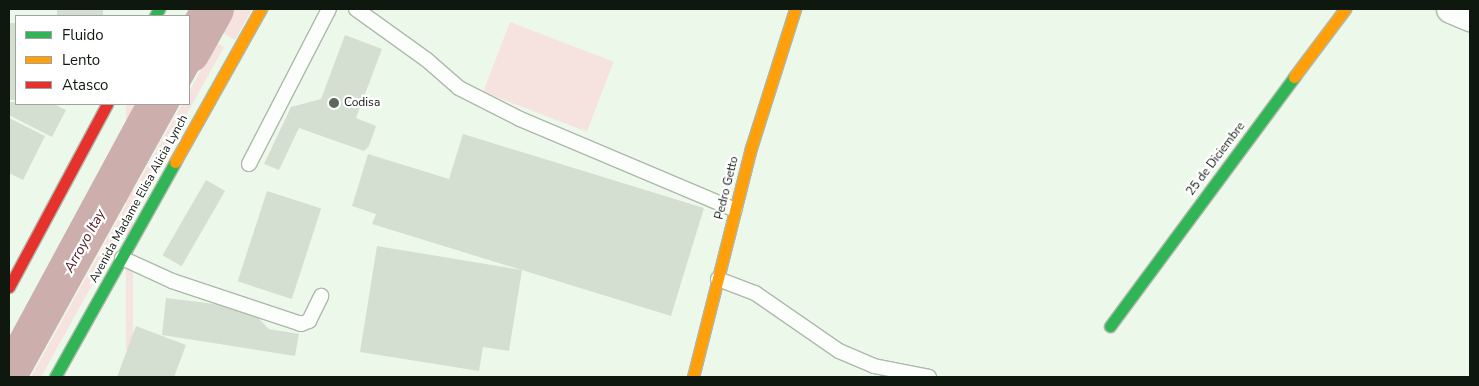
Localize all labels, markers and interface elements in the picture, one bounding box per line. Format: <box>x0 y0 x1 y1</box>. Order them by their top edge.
legend <box>15 15 190 105</box>
text: Fluido <box>62 25 104 45</box>
text: Lento <box>62 50 100 70</box>
text: Atasco <box>62 75 108 95</box>
place label: Codisa <box>344 96 380 110</box>
marker: Codisa <box>328 97 340 109</box>
street label: Avenida Madame Elisa Alicia Lynch <box>87 113 191 285</box>
street label: 25 de Diciembre <box>1184 119 1248 199</box>
street label: Pedro Getto <box>712 155 742 221</box>
water label: Arroyo Itay <box>61 207 109 275</box>

